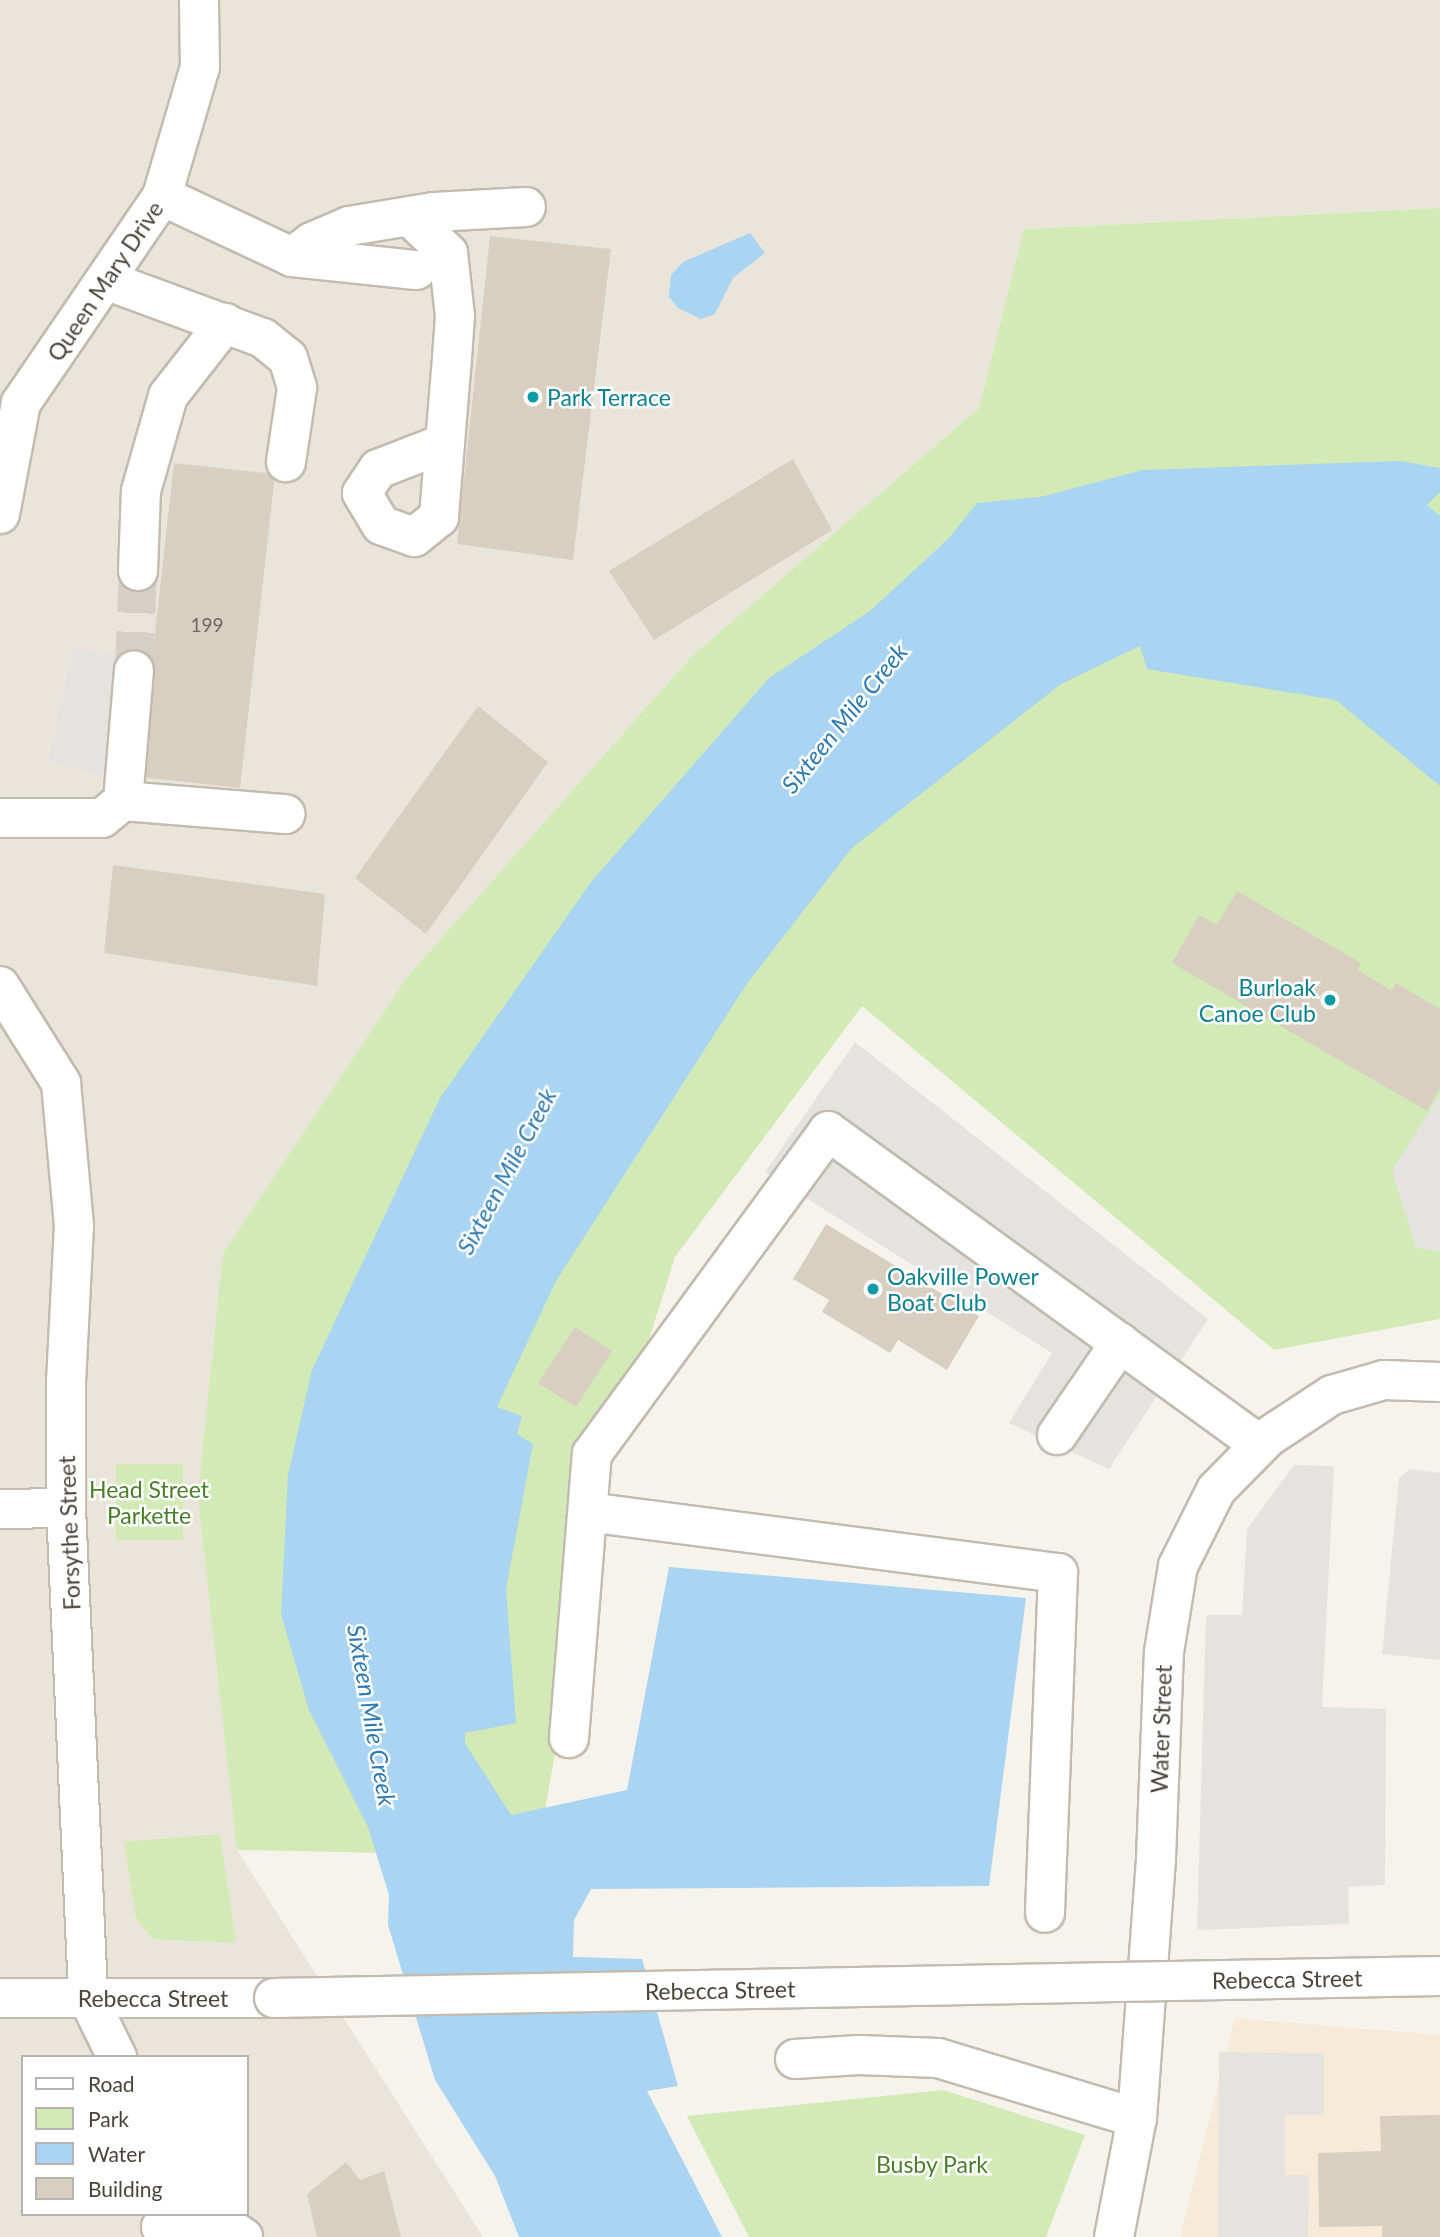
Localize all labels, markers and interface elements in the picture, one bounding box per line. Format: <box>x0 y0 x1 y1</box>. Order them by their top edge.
street label: Queen Mary Drive <box>41 196 169 366</box>
place label: Park Terrace <box>547 383 672 411</box>
marker: Park Terrace <box>525 389 541 405</box>
house number: 199 <box>190 614 224 636</box>
water label: Sixteen Mile Creek <box>775 638 913 798</box>
place label: Burloak Canoe Club <box>1199 973 1316 1027</box>
marker: Burloak Canoe Club <box>1322 992 1338 1008</box>
water label: Sixteen Mile Creek <box>450 1083 562 1259</box>
place label: Oakville Power Boat Club <box>887 1262 1039 1316</box>
marker: Oakville Power Boat Club <box>865 1281 881 1297</box>
street label: Forsythe Street <box>53 1455 85 1611</box>
park label: Head Street Parkette <box>89 1475 209 1529</box>
water label: Sixteen Mile Creek <box>342 1622 402 1808</box>
street label: Water Street <box>1145 1664 1177 1794</box>
street label: Rebecca Street <box>1212 1964 1362 1994</box>
street label: Rebecca Street <box>645 1975 795 2005</box>
street label: Rebecca Street <box>78 1984 228 2012</box>
legend <box>21 2055 248 2216</box>
text: Road <box>88 2071 135 2096</box>
text: Park <box>88 2106 129 2131</box>
text: Water <box>88 2141 145 2166</box>
park label: Busby Park <box>876 2150 988 2178</box>
text: Building <box>88 2176 163 2201</box>

